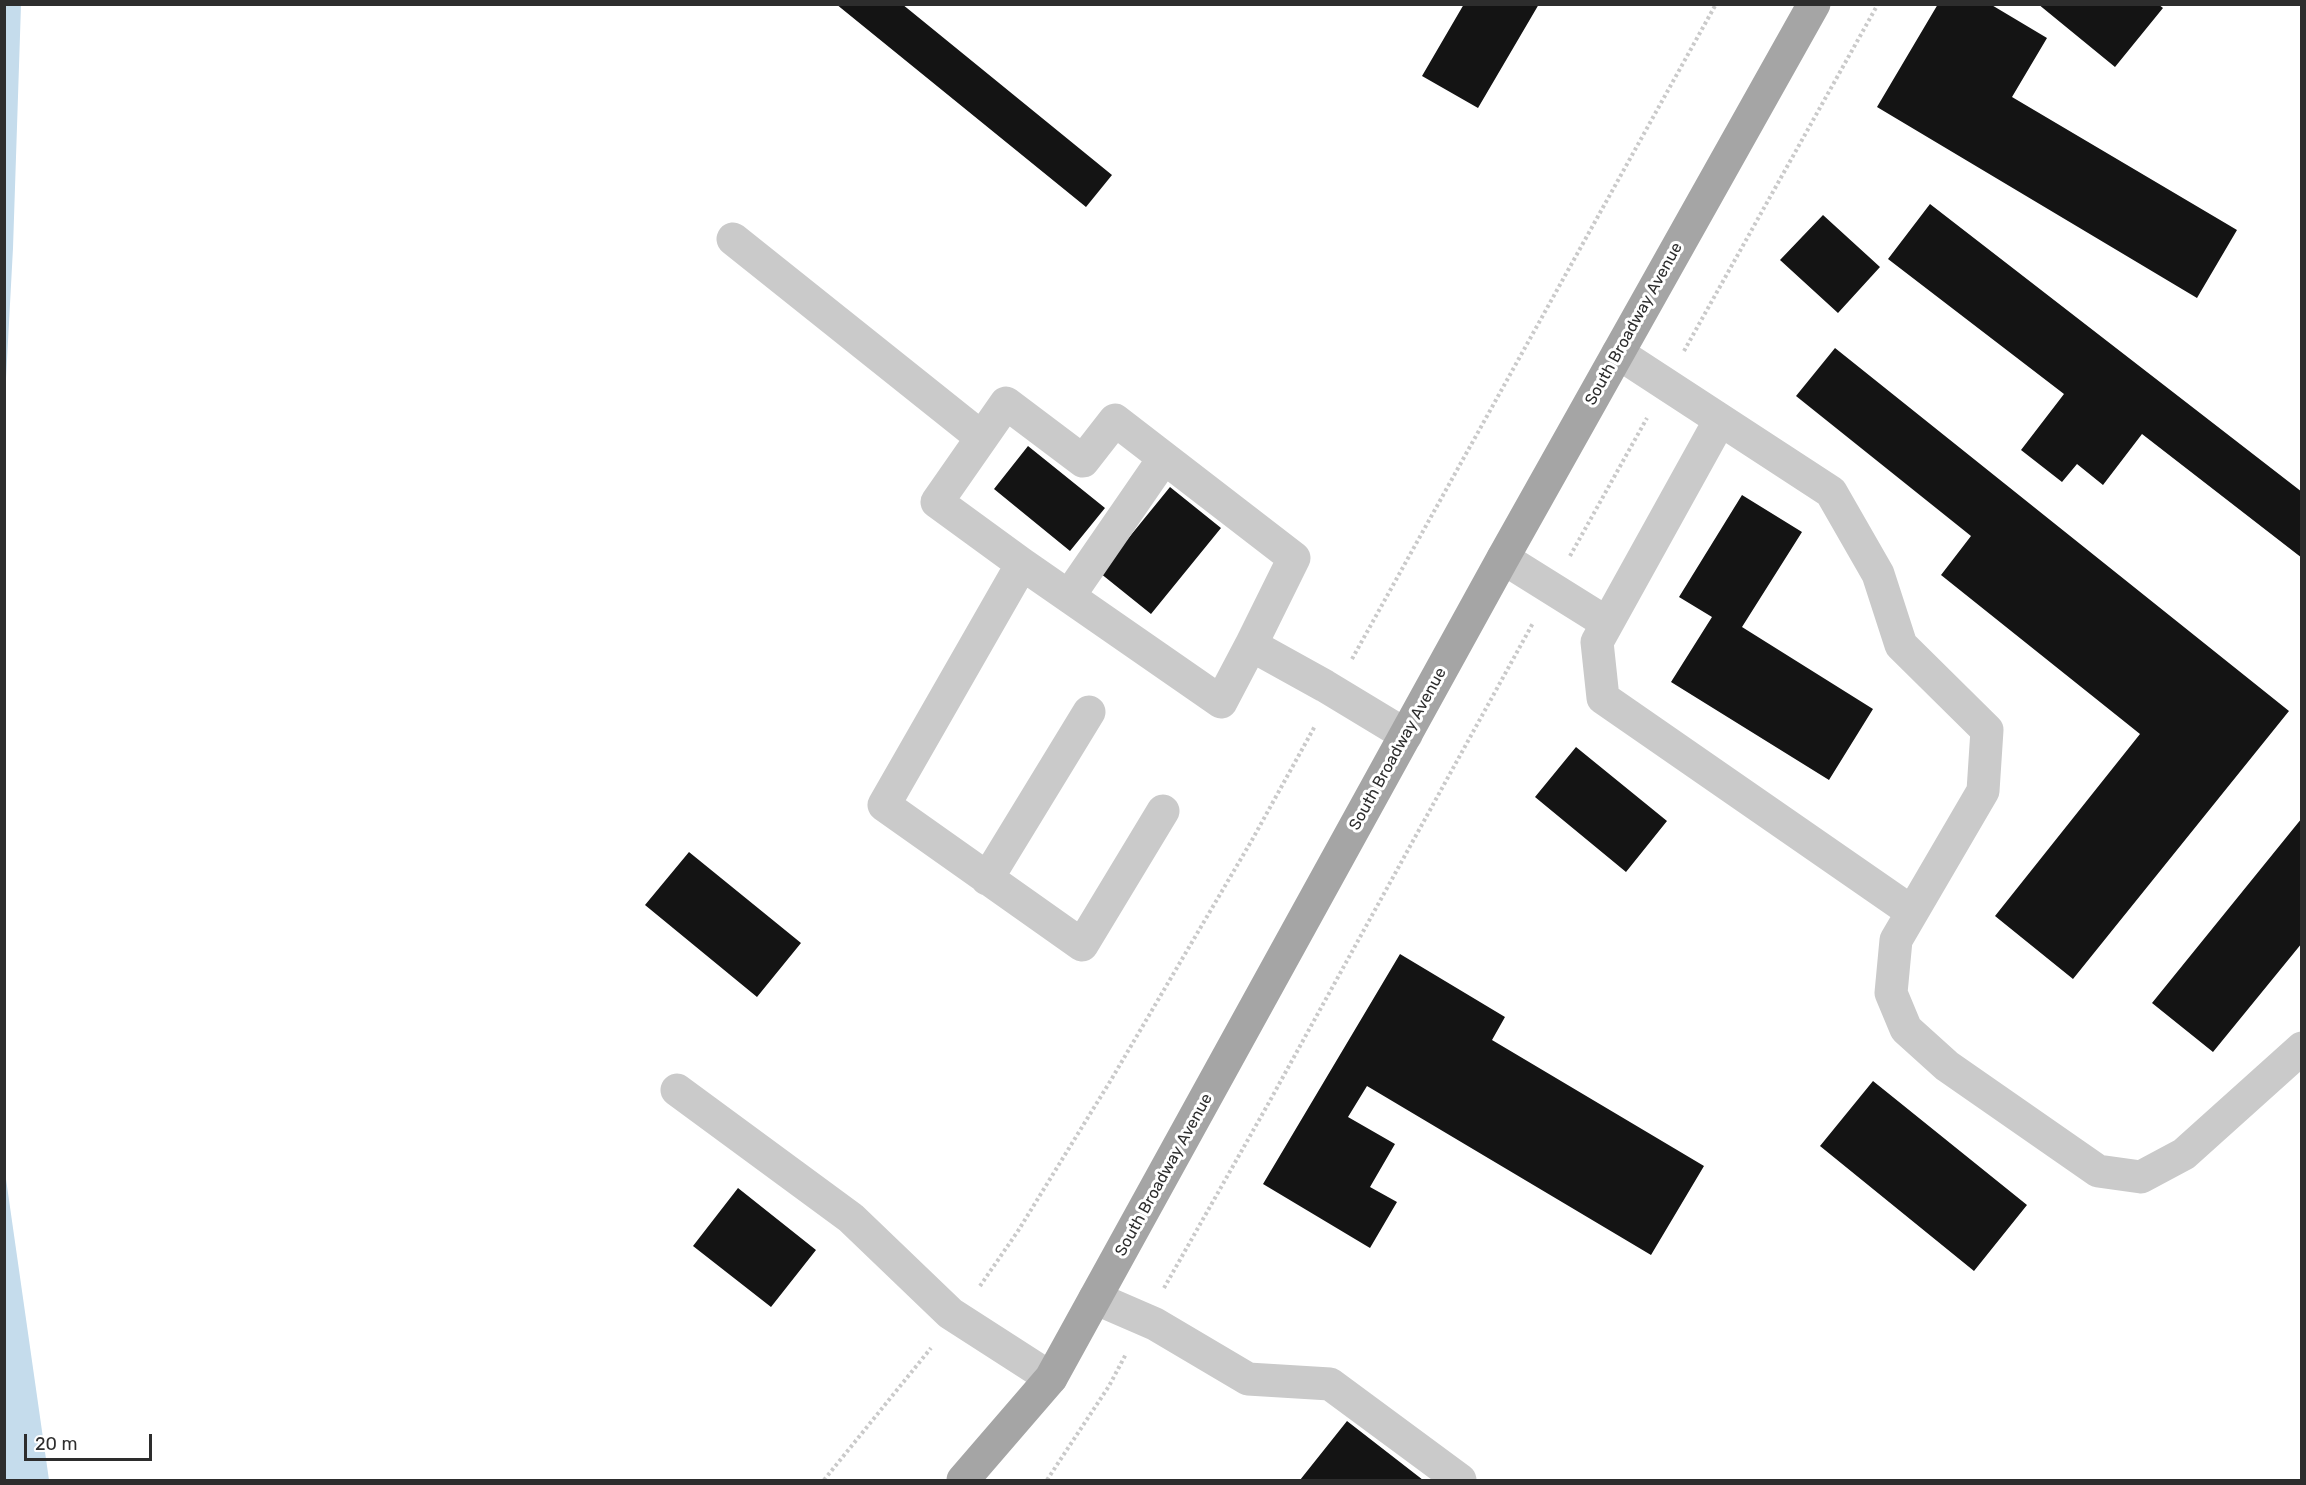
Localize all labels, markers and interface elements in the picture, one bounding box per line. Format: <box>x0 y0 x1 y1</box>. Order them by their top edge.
street label: South Broadway Avenue <box>1581 239 1687 409</box>
street label: South Broadway Avenue <box>1345 664 1451 834</box>
street label: South Broadway Avenue <box>1111 1090 1217 1260</box>
scale bar <box>27 1422 154 1460</box>
text: 20 m <box>35 1433 77 1455</box>

